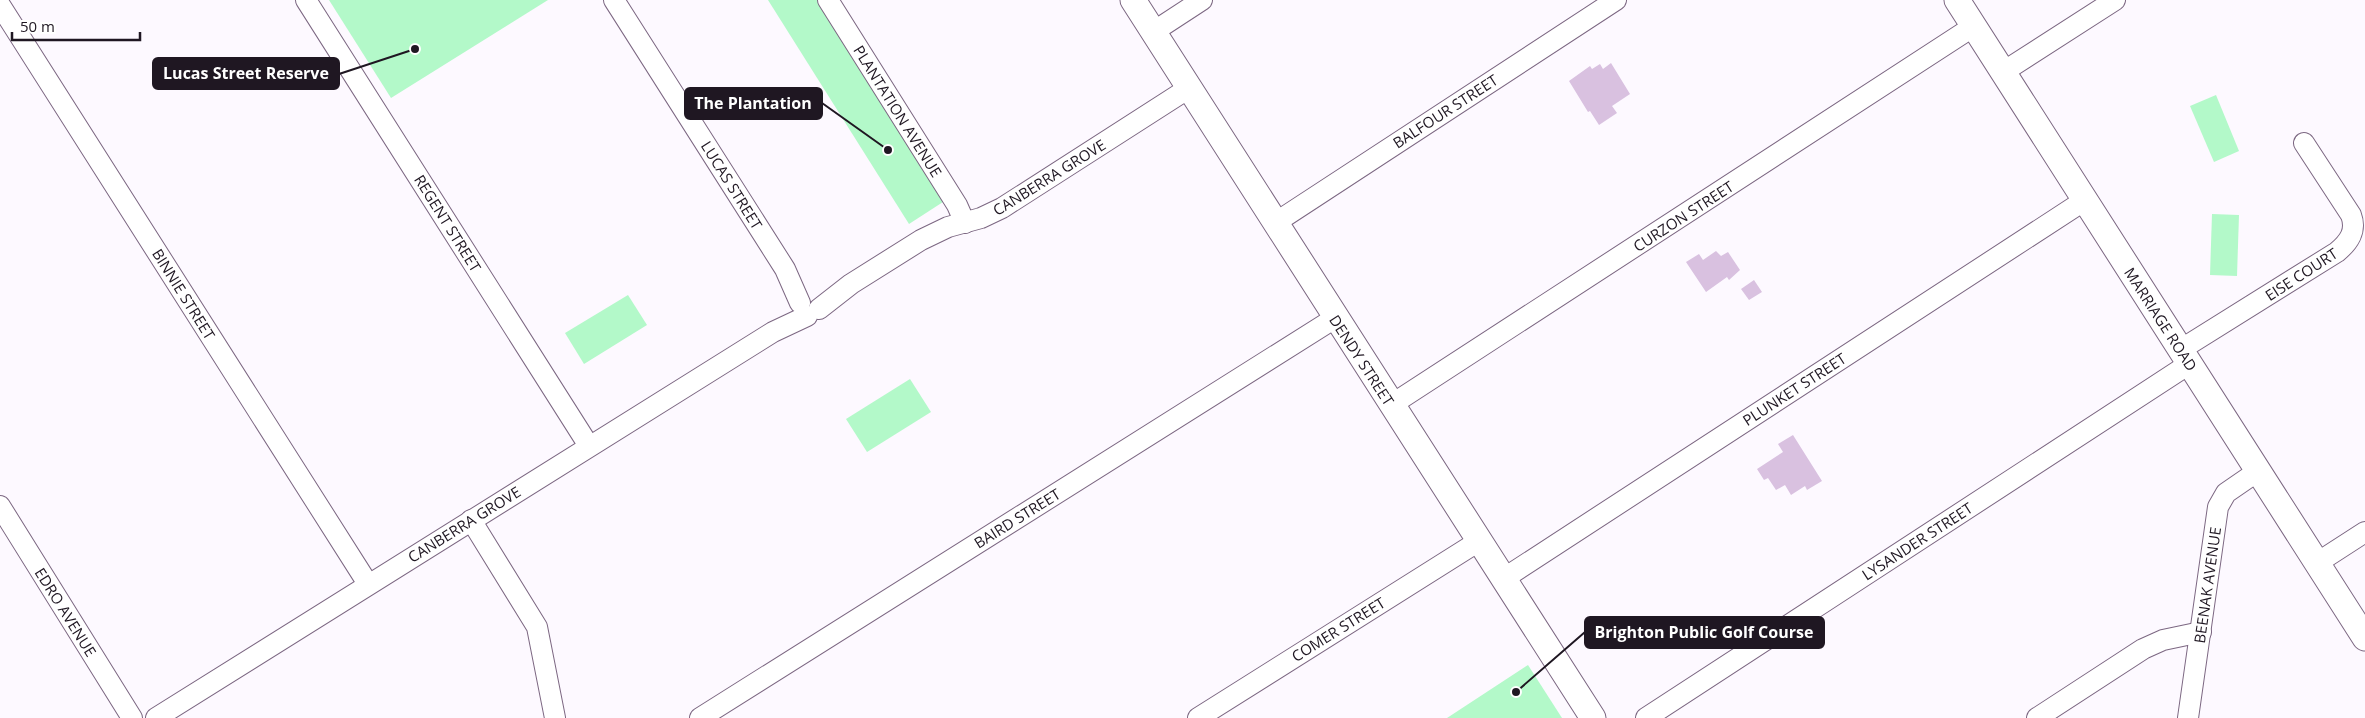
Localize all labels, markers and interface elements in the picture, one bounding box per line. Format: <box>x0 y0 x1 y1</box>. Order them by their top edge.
scale bar <box>12 10 140 42</box>
text: 50 m <box>20 16 55 36</box>
street label: PLANTATION AVENUE <box>849 41 947 181</box>
callout: Lucas Street Reserve <box>153 58 339 89</box>
text: Lucas Street Reserve <box>163 62 329 84</box>
street label: BALFOUR STREET <box>1389 69 1502 152</box>
callout: The Plantation <box>685 88 822 119</box>
text: The Plantation <box>694 92 812 114</box>
street label: CANBERRA GROVE <box>989 134 1109 220</box>
street label: LUCAS STREET <box>697 137 767 234</box>
street label: REGENT STREET <box>410 171 486 276</box>
street label: CURZON STREET <box>1629 176 1738 256</box>
street label: EISE COURT <box>2261 243 2342 305</box>
street label: BINNIE STREET <box>148 245 220 344</box>
street label: MARRIAGE ROAD <box>2120 263 2202 375</box>
street label: DENDY STREET <box>1325 311 1399 410</box>
street label: PLUNKET STREET <box>1738 348 1850 430</box>
street label: CANBERRA GROVE <box>404 481 524 567</box>
street label: BAIRD STREET <box>970 483 1065 552</box>
street label: LYSANDER STREET <box>1858 497 1977 584</box>
street label: BEENAK AVENUE <box>2189 525 2225 645</box>
street label: EDRO AVENUE <box>31 564 101 660</box>
street label: COMER STREET <box>1287 592 1389 666</box>
callout: Brighton Public Golf Course <box>1585 617 1824 648</box>
text: Brighton Public Golf Course <box>1595 621 1813 643</box>

